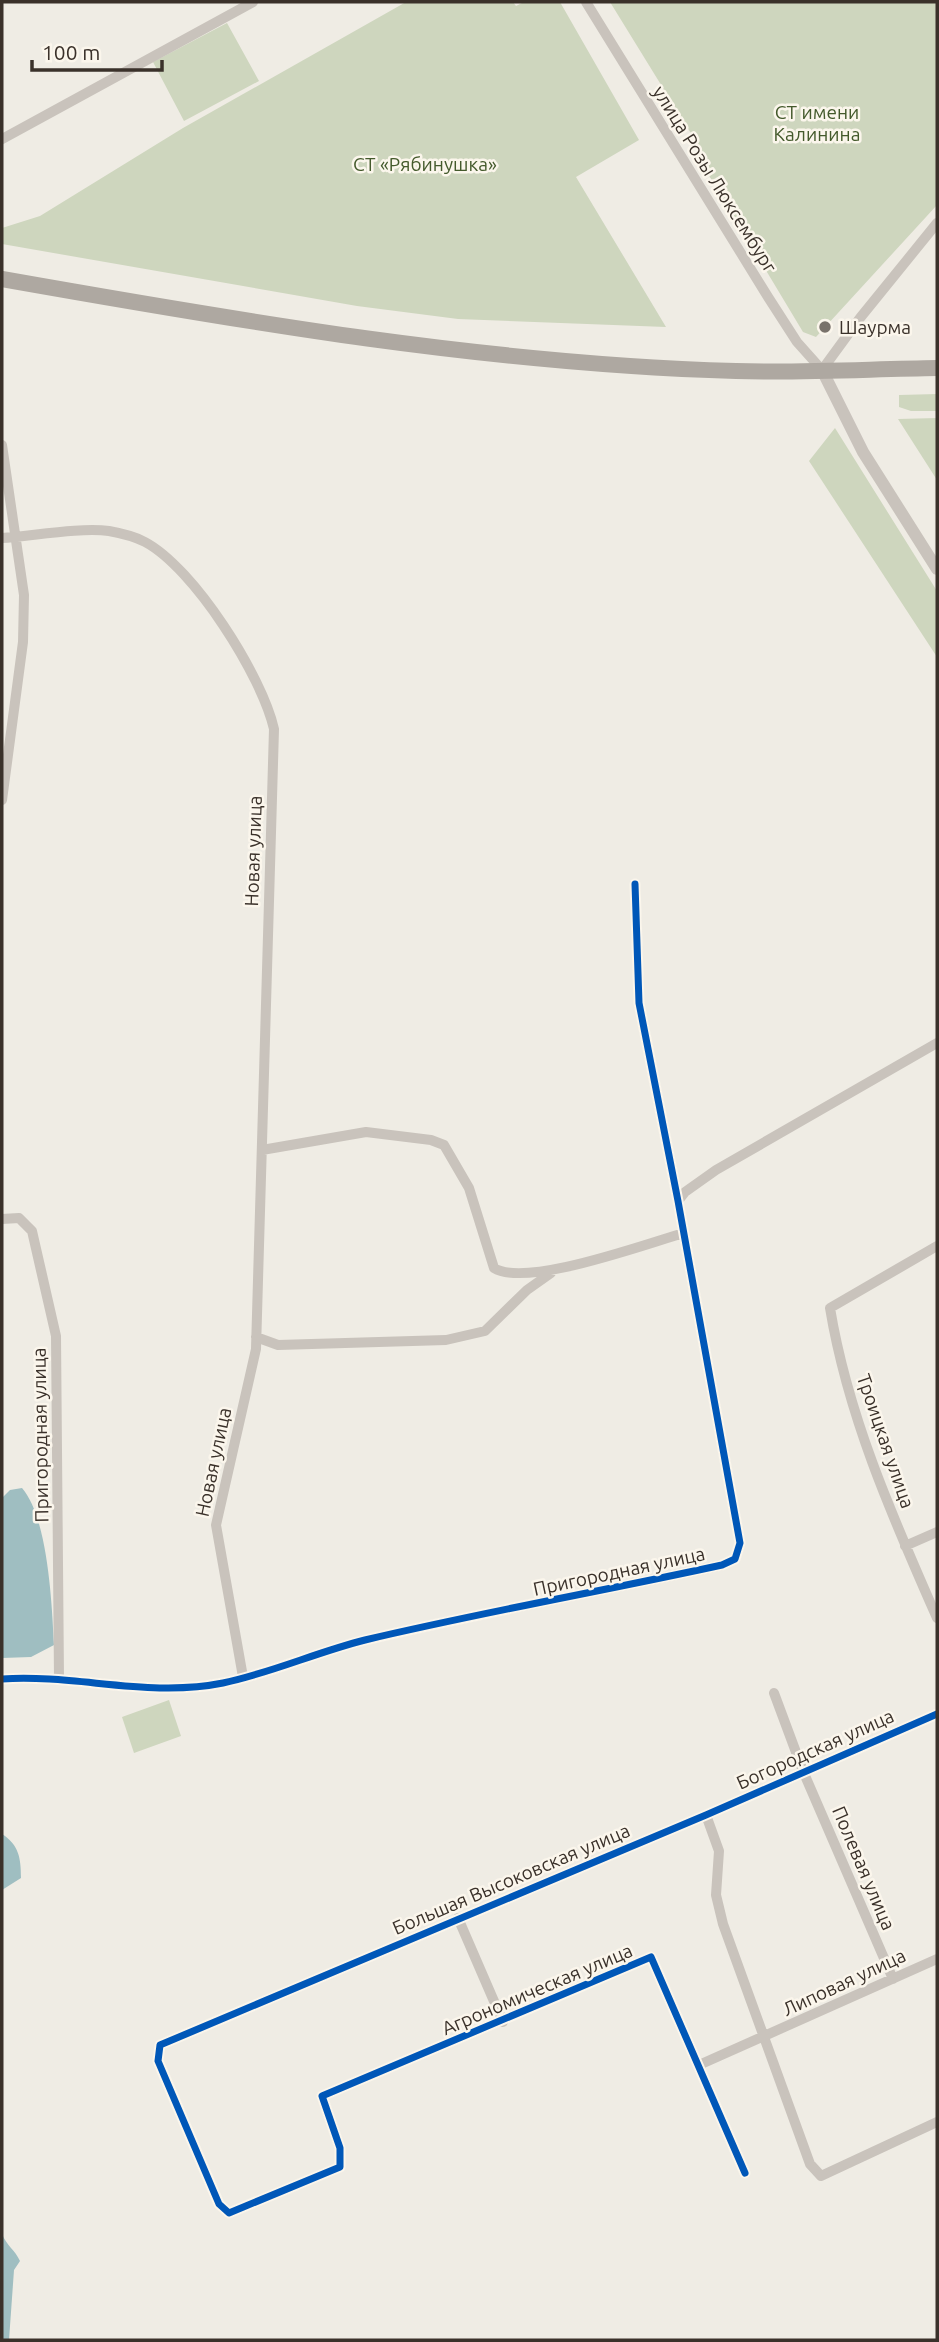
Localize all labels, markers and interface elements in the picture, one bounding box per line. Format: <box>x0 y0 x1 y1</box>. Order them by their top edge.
scale bar <box>32 28 161 72</box>
text: 100 m <box>42 40 100 64</box>
street label: улица Розы Люксембург <box>648 82 782 277</box>
park label: СТ имени Калинина <box>774 101 860 145</box>
park label: СТ «Рябинушка» <box>353 153 497 175</box>
place label: Шаурма <box>839 316 911 338</box>
marker: Шаурма <box>817 319 833 335</box>
street label: Новая улица <box>240 795 266 907</box>
street label: Пригородная улица <box>27 1347 53 1523</box>
street label: Троицкая улица <box>853 1371 919 1511</box>
street label: Новая улица <box>191 1405 235 1519</box>
street label: Пригородная улица <box>531 1542 707 1600</box>
street label: Богородская улица <box>733 1704 897 1794</box>
street label: Полевая улица <box>828 1803 900 1933</box>
street label: Большая Высоковская улица <box>389 1819 633 1939</box>
street label: Агрономическая улица <box>438 1939 636 2039</box>
street label: Липовая улица <box>779 1944 909 2020</box>

